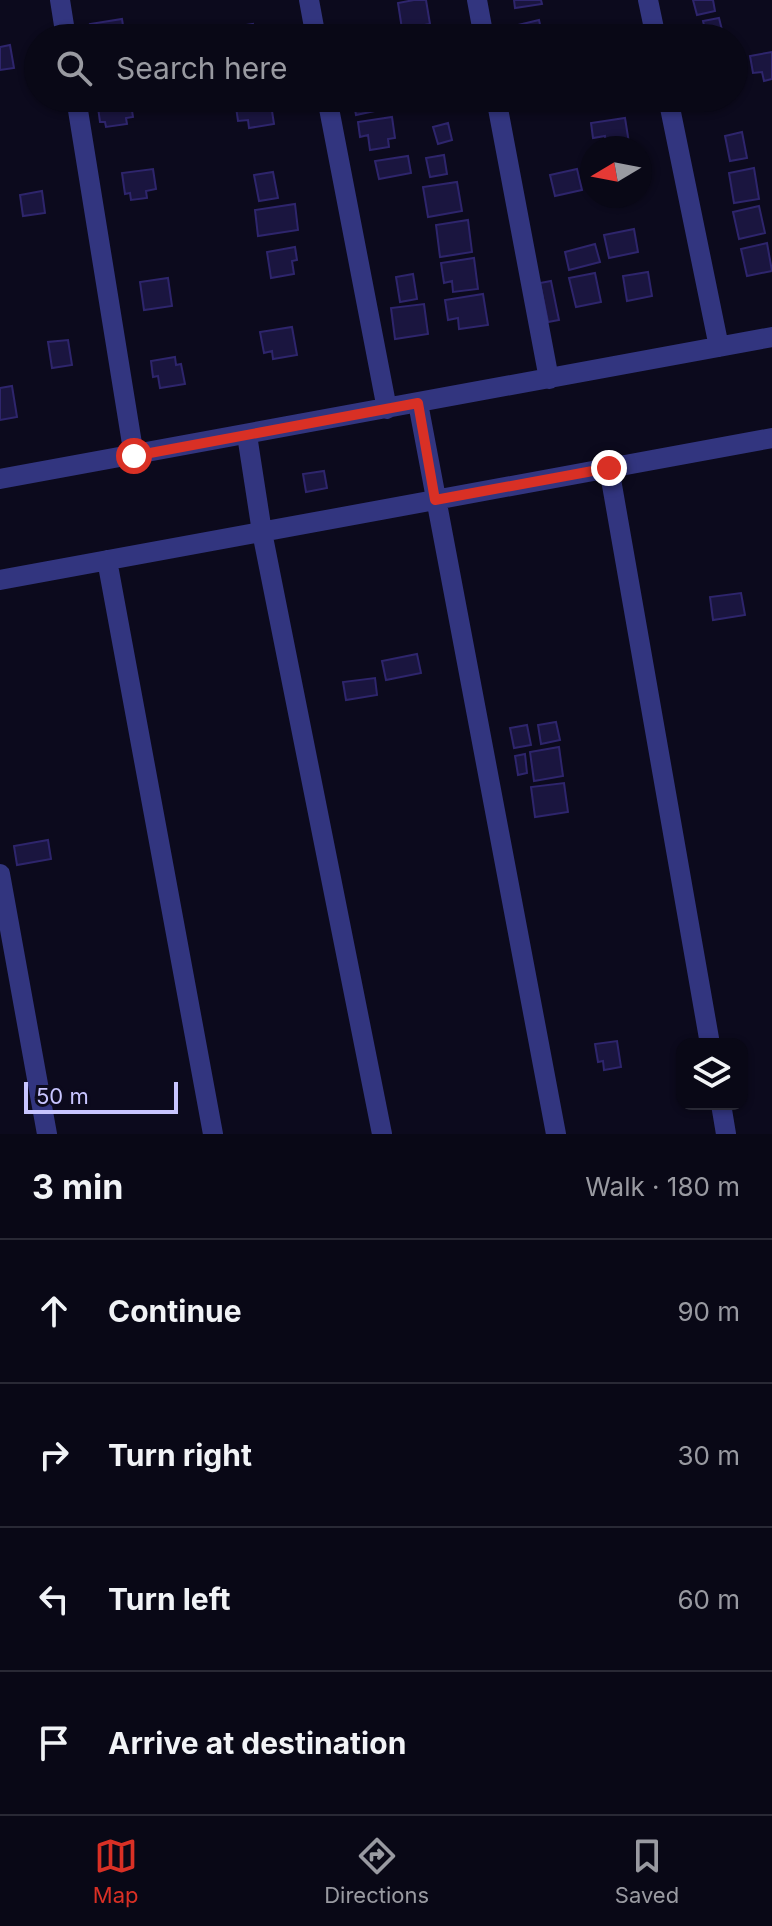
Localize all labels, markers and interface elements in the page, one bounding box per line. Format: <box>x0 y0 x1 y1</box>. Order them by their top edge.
search box <box>24 24 748 112</box>
icon: search <box>52 46 96 90</box>
text: Search here <box>116 50 288 86</box>
north arrow <box>580 136 652 208</box>
route start <box>116 438 152 474</box>
route end <box>591 450 627 486</box>
map controls <box>676 1038 748 1110</box>
button: layers <box>676 1038 748 1110</box>
scale bar <box>24 1078 178 1114</box>
text: 50 m <box>36 1083 89 1109</box>
text: 3 min <box>32 1166 123 1207</box>
text: Walk · 180 m <box>585 1171 740 1202</box>
icon: ahead <box>32 1289 76 1333</box>
text: Continue <box>108 1293 242 1329</box>
text: 90 m <box>677 1296 740 1327</box>
icon: right <box>32 1433 76 1477</box>
text: Turn right <box>108 1437 252 1473</box>
text: 30 m <box>677 1440 740 1471</box>
icon: left <box>32 1577 76 1621</box>
text: Turn left <box>108 1581 230 1617</box>
text: 60 m <box>677 1584 740 1615</box>
icon: arrive <box>32 1721 76 1765</box>
text: Arrive at destination <box>108 1725 406 1761</box>
tab: Map <box>93 1834 139 1908</box>
tab: Directions <box>324 1834 429 1908</box>
tab: Saved <box>615 1834 679 1908</box>

